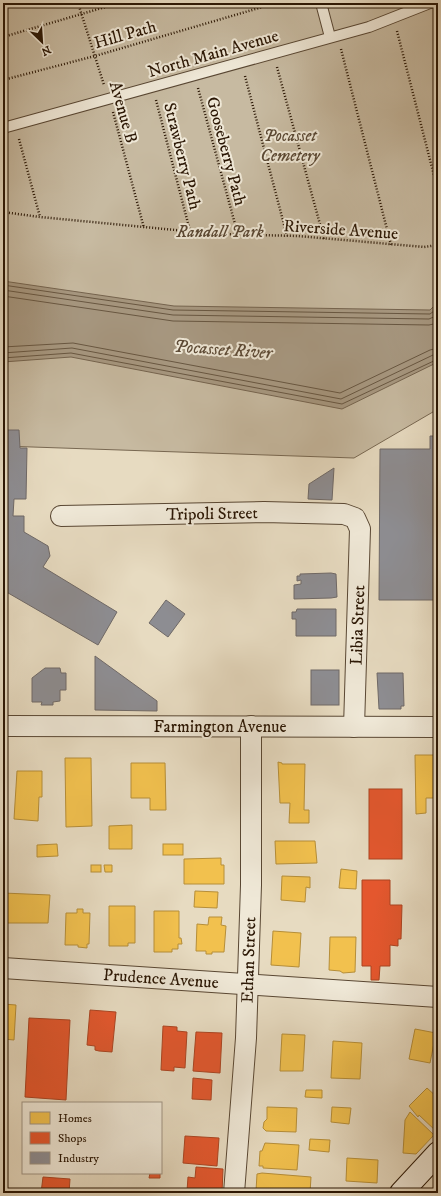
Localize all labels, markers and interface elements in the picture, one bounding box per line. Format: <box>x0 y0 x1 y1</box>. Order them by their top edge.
street label: Hill Path <box>91 16 159 54</box>
north arrow <box>22 22 62 62</box>
street label: North Main Avenue <box>145 25 281 83</box>
text: N <box>39 42 53 58</box>
street label: Avenue B <box>104 79 142 146</box>
street label: Gooseberry Path <box>201 94 251 208</box>
street label: Strawberry Path <box>158 100 206 212</box>
park label: Pocasset Cemetery <box>260 125 321 167</box>
street label: Riverside Avenue <box>283 215 399 245</box>
park label: Randall Park <box>175 221 264 243</box>
water label: Pocasset River <box>173 336 274 365</box>
street label: Tripoli Street <box>166 502 259 526</box>
street label: Libia Street <box>346 584 370 665</box>
street label: Farmington Avenue <box>153 716 287 738</box>
street label: Ethan Street <box>236 916 262 1004</box>
street label: Prudence Avenue <box>102 964 219 994</box>
legend <box>22 1102 162 1174</box>
text: Homes <box>58 1111 92 1126</box>
text: Shops <box>58 1131 86 1146</box>
text: Industry <box>58 1151 99 1166</box>

